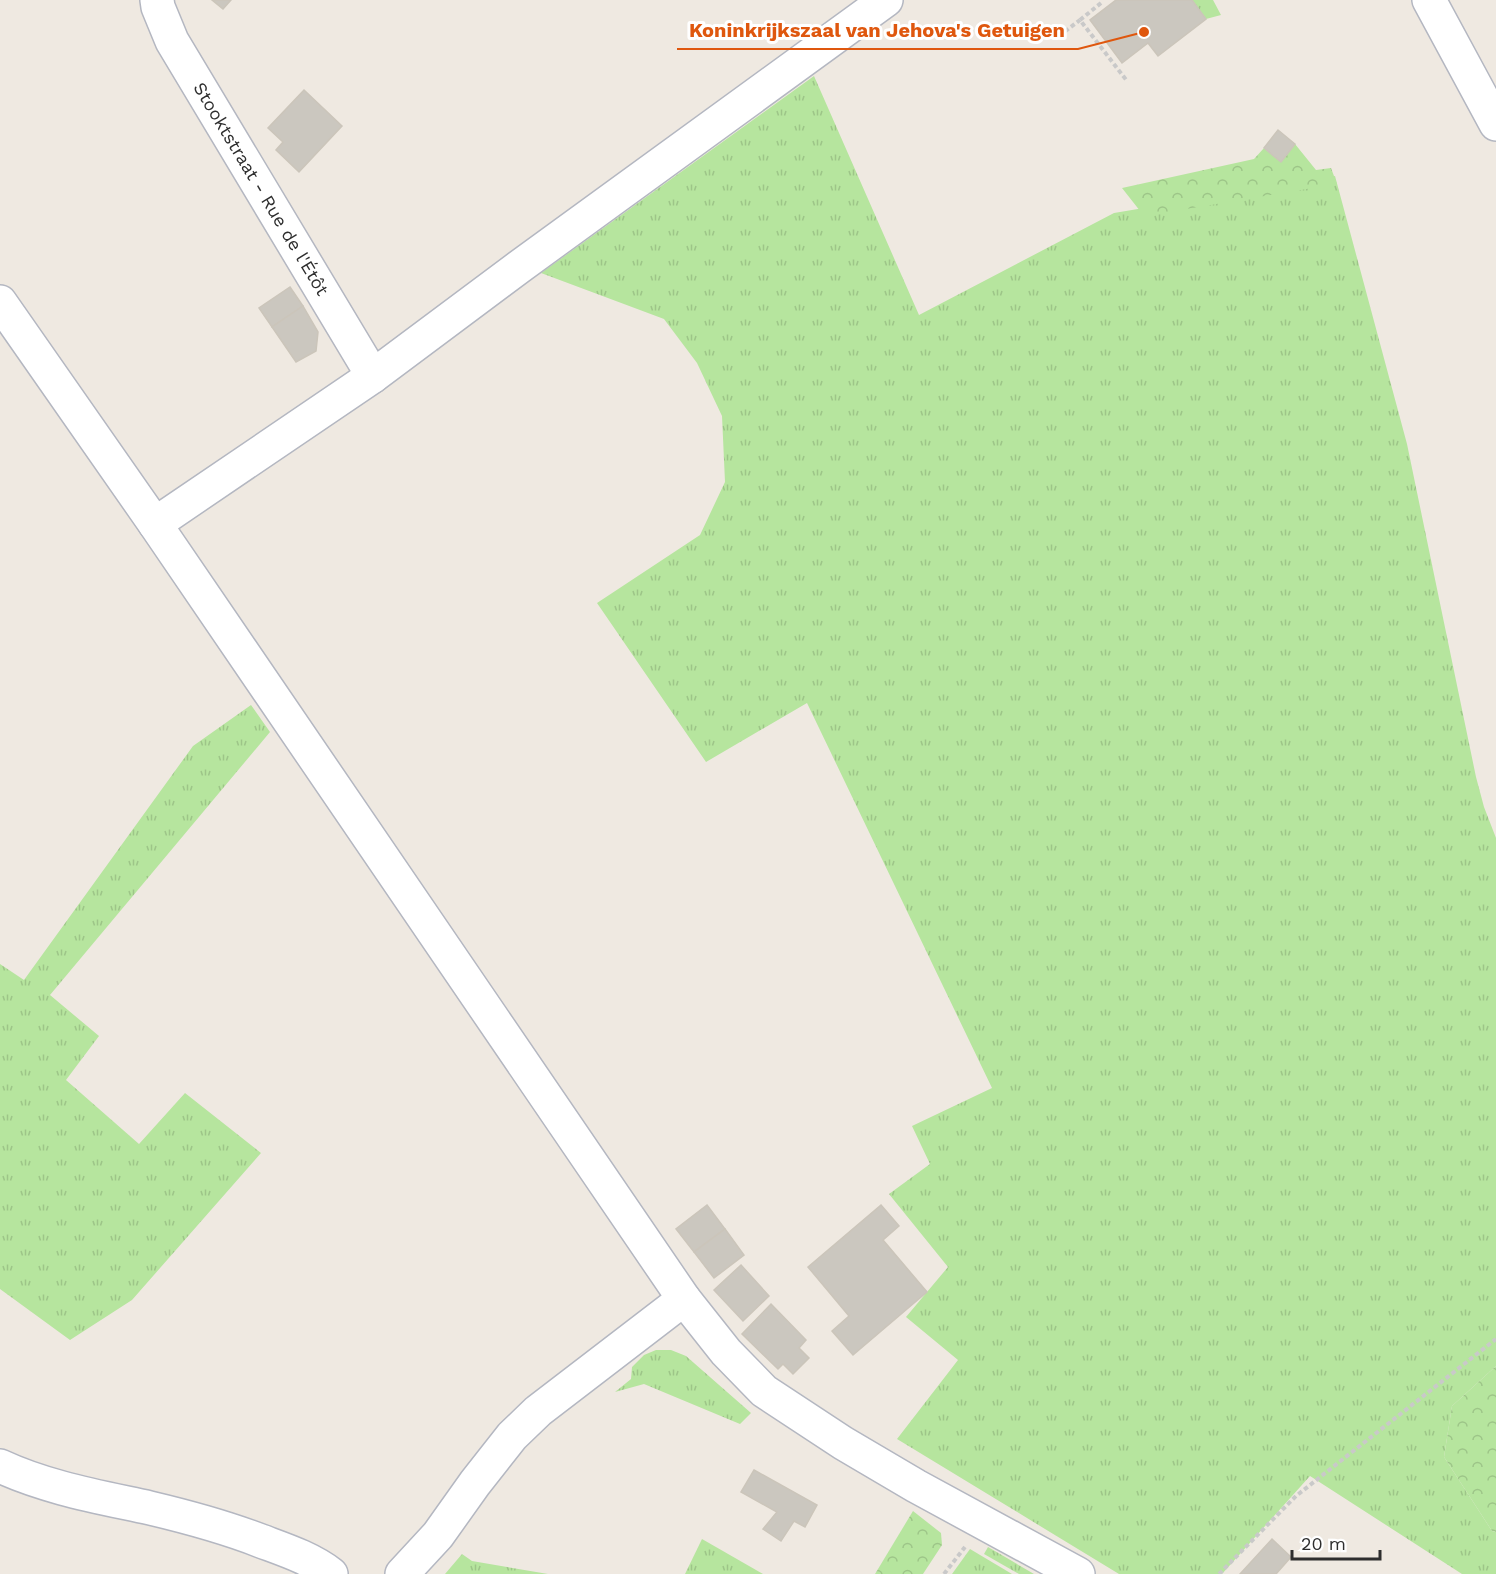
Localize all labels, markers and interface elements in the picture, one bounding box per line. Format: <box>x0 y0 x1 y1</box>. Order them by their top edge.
callout: Koninkrijkszaal van Jehova's Getuigen <box>677 11 1078 49</box>
text: Koninkrijkszaal van Jehova's Getuigen <box>689 18 1065 42</box>
street label: Stooktstraat - Rue de l'Étôt <box>189 78 334 300</box>
scale bar <box>1292 1523 1380 1561</box>
text: 20 m <box>1301 1533 1346 1554</box>

